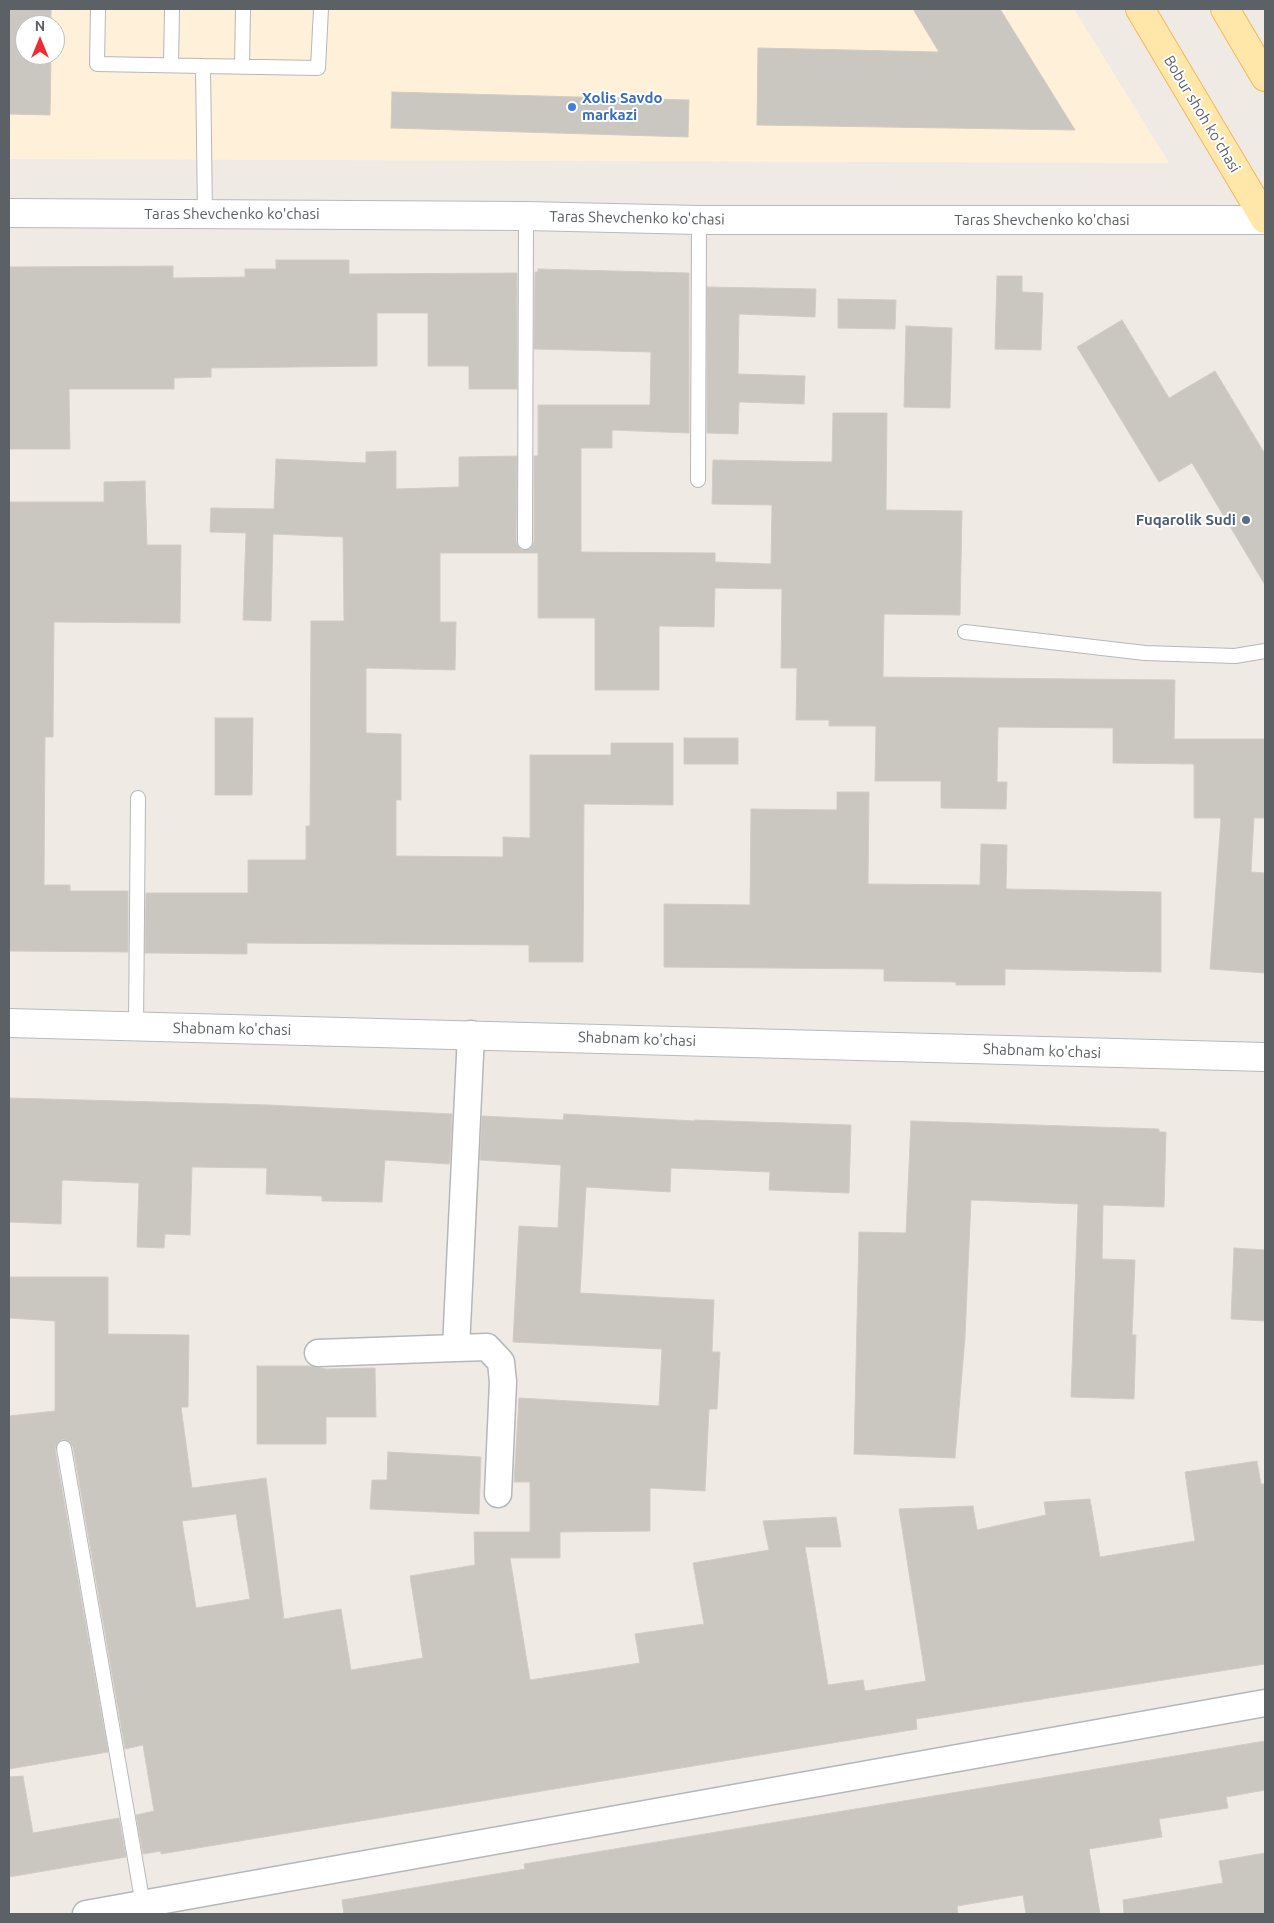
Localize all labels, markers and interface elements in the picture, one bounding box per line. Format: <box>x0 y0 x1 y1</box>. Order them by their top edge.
north arrow <box>15 15 65 65</box>
text: N <box>35 18 45 34</box>
street label: Bobur shoh ko'chasi <box>1160 52 1244 176</box>
place label: Xolis Savdo markazi <box>582 89 662 124</box>
marker: Xolis Savdo markazi <box>566 101 578 113</box>
street label: Taras Shevchenko ko'chasi <box>144 205 320 223</box>
street label: Taras Shevchenko ko'chasi <box>549 207 725 229</box>
street label: Taras Shevchenko ko'chasi <box>954 211 1130 229</box>
place label: Fuqarolik Sudi <box>1136 511 1236 529</box>
marker: Fuqarolik Sudi <box>1240 514 1252 526</box>
street label: Shabnam ko'chasi <box>173 1019 291 1039</box>
street label: Shabnam ko'chasi <box>578 1028 696 1050</box>
street label: Shabnam ko'chasi <box>983 1040 1101 1062</box>

